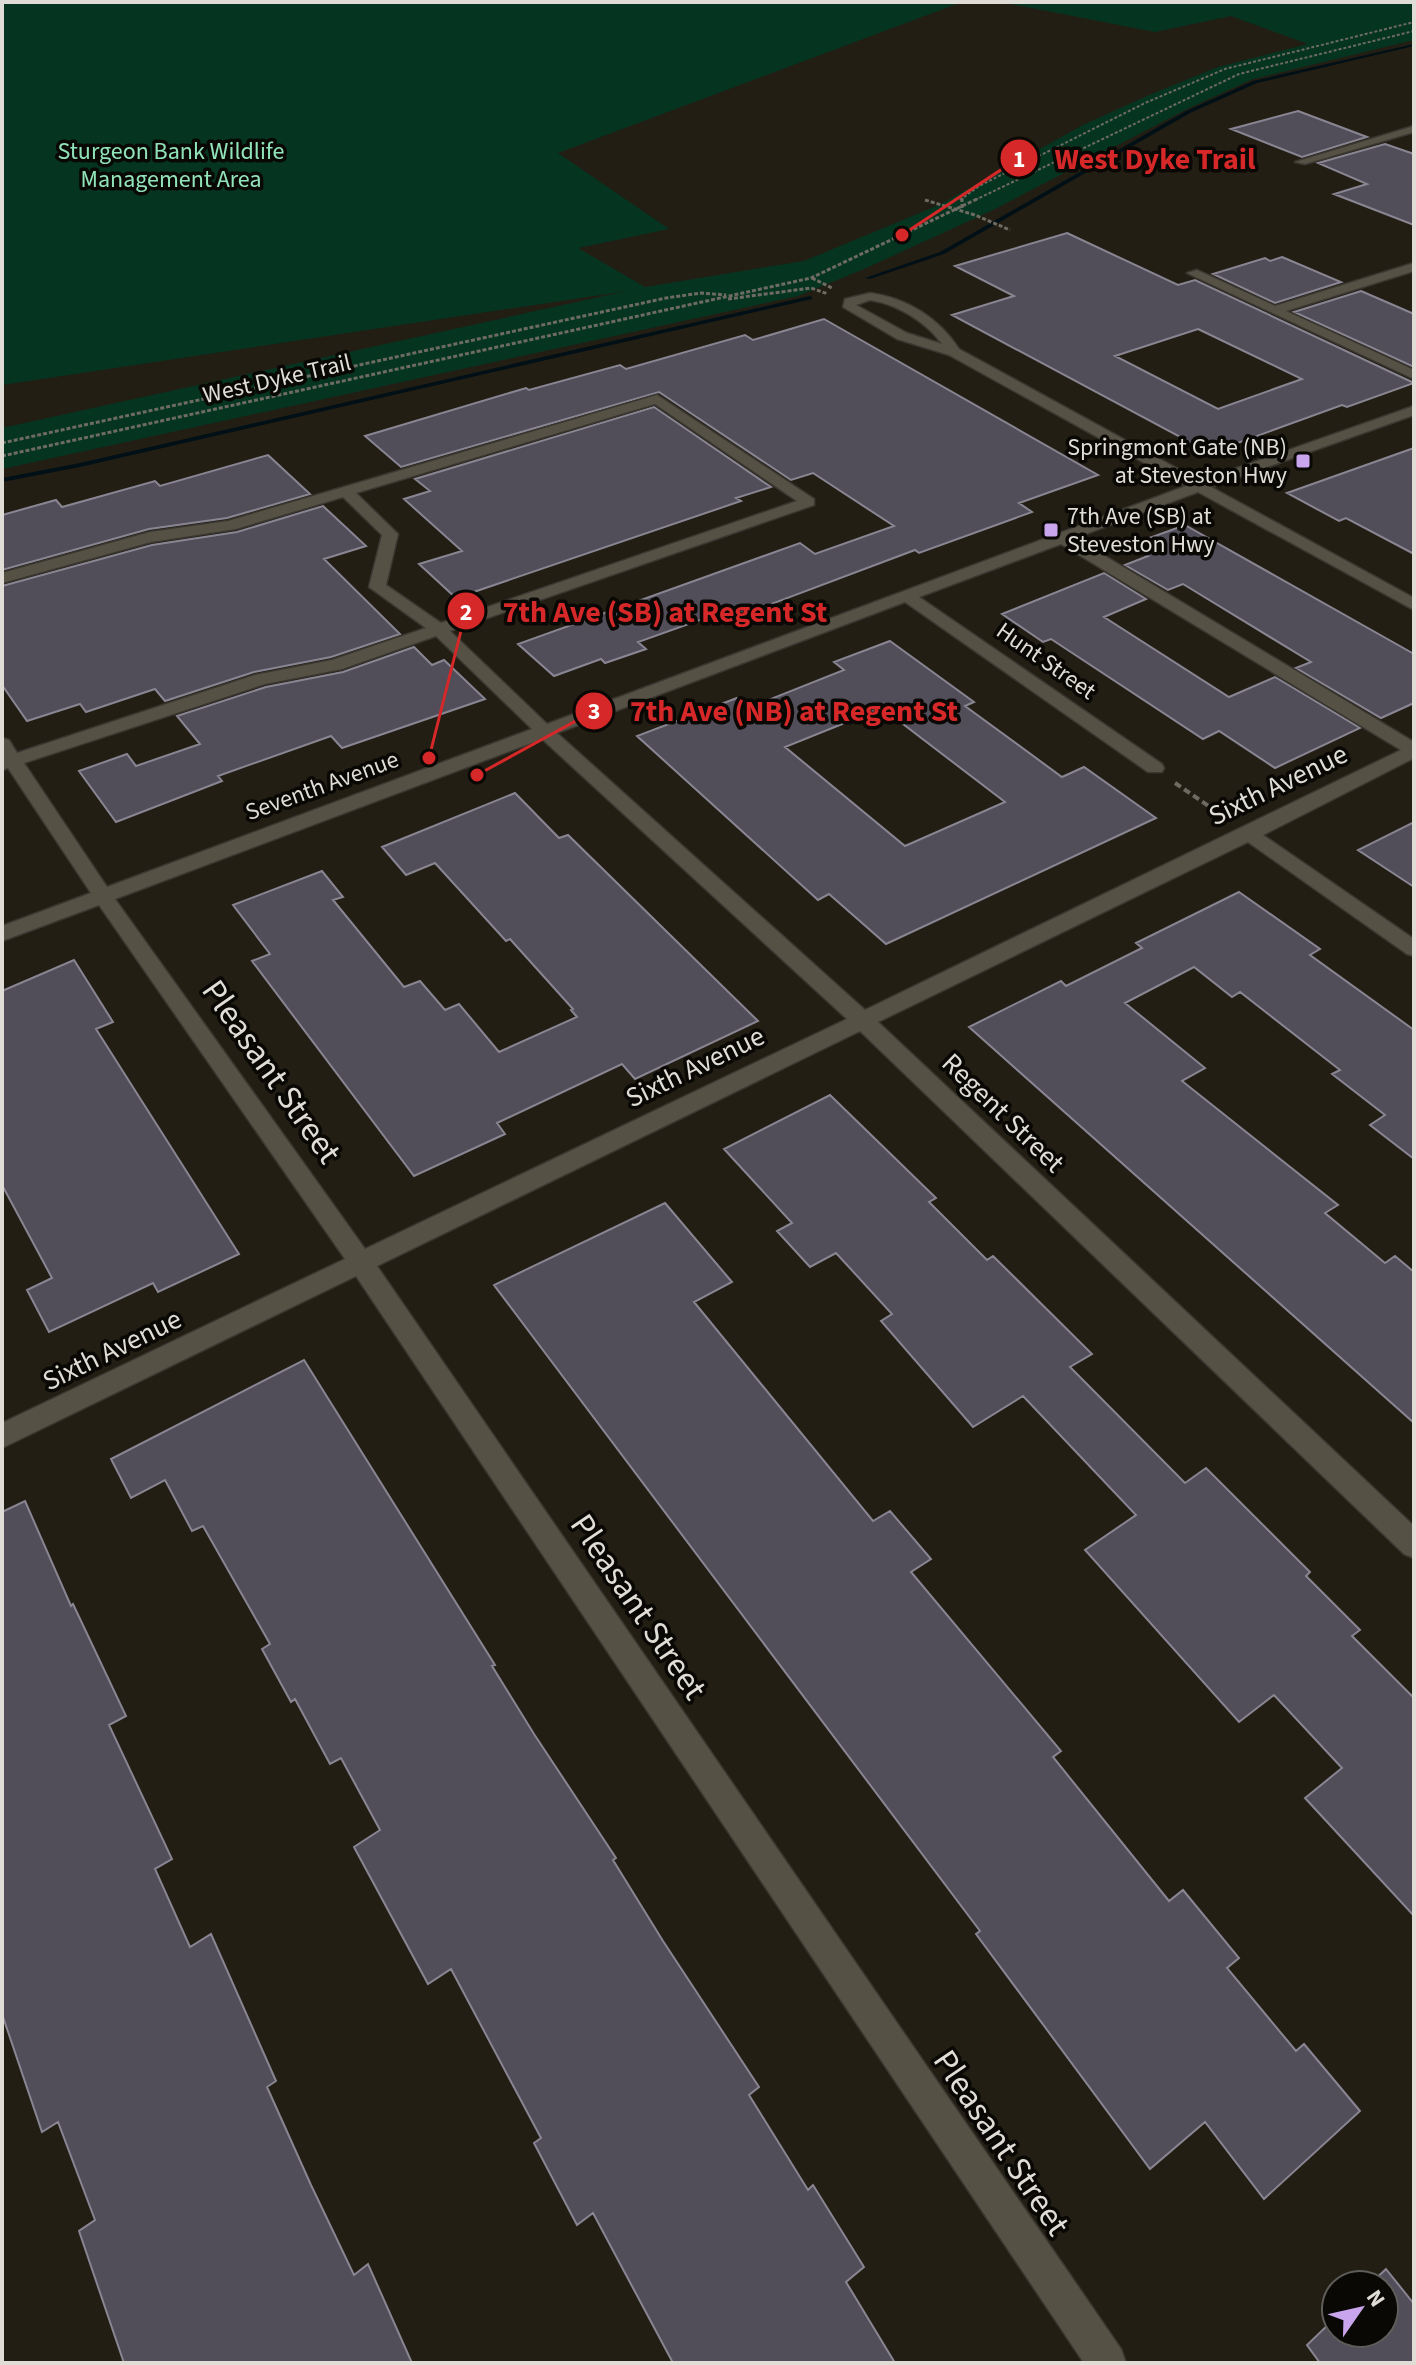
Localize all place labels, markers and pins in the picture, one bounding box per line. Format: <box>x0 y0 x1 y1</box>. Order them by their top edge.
callout: West Dyke Trail <box>999 131 1272 185</box>
place label: Springmont Gate (NB) at Steveston Hwy <box>1067 430 1287 493</box>
marker: Springmont Gate (NB) at Steveston Hwy <box>1294 452 1312 470</box>
place label: 7th Ave (SB) at Steveston Hwy <box>1067 499 1215 562</box>
marker: 7th Ave (SB) at Steveston Hwy <box>1042 521 1060 539</box>
callout: 7th Ave (SB) at Regent St <box>446 584 843 638</box>
callout: 7th Ave (NB) at Regent St <box>574 684 974 738</box>

